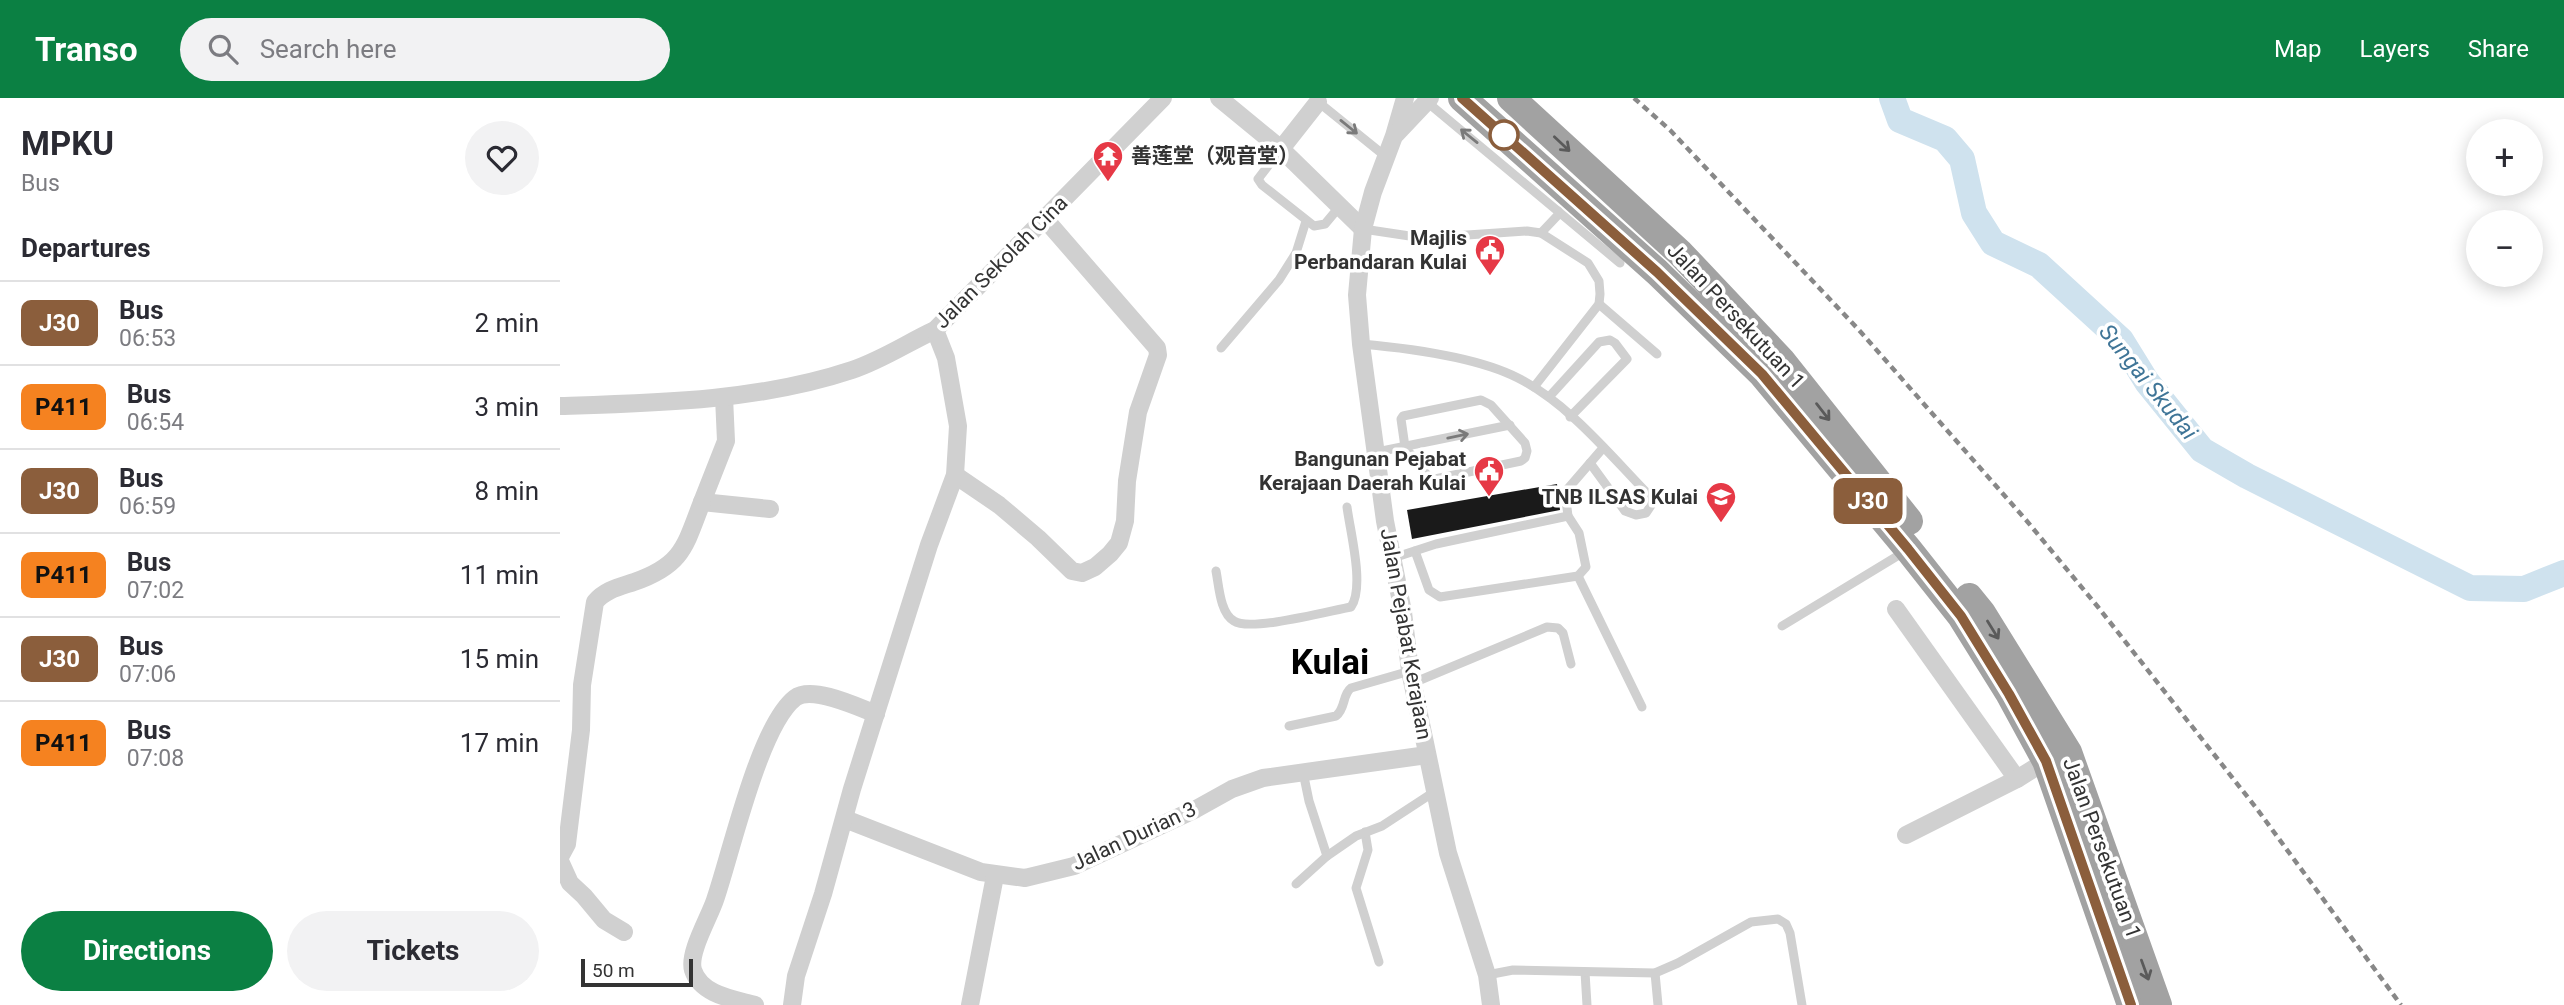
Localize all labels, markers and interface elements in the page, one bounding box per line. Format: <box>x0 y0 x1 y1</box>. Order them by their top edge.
search box <box>180 18 670 81</box>
text: Transo <box>35 30 138 69</box>
icon: search <box>204 30 242 68</box>
text: Search here <box>260 34 396 64</box>
text: Map <box>2274 35 2322 63</box>
text: Layers <box>2360 35 2430 63</box>
text: Share <box>2468 35 2529 63</box>
one-way arrow <box>1340 119 1358 135</box>
map controls <box>2466 119 2543 287</box>
button: + <box>2466 119 2543 196</box>
unlabelled marker <box>1489 120 1519 150</box>
button: heart <box>465 121 539 195</box>
text: MPKU <box>21 124 114 163</box>
one-way arrow <box>1460 128 1478 144</box>
one-way arrow <box>1553 136 1571 152</box>
temple icon: 善莲堂（观音堂） <box>1091 139 1125 183</box>
place label: 善莲堂（观音堂） <box>1131 144 1299 168</box>
text: Bus <box>21 170 60 197</box>
street label: Jalan Sekolah Cina <box>930 191 1072 333</box>
button: − <box>2466 210 2543 287</box>
place label: Majlis Perbandaran Kulai <box>1294 226 1467 274</box>
text: Departures <box>21 233 151 263</box>
public building icon: Majlis Perbandaran Kulai <box>1473 233 1507 277</box>
street label: Jalan Persekutuan 1 <box>1662 238 1810 394</box>
text: Bus <box>119 295 164 325</box>
text: 2 min <box>474 308 539 338</box>
text: J30 <box>39 309 80 337</box>
water label: Sungai Skudai <box>2093 319 2203 446</box>
text: 06:53 <box>119 325 176 352</box>
text: Bus <box>127 379 171 409</box>
text: 3 min <box>474 392 539 422</box>
text: P411 <box>35 393 92 421</box>
one-way arrow <box>1815 402 1830 421</box>
text: 06:54 <box>127 409 184 436</box>
one-way arrow <box>1446 429 1469 442</box>
place label: Bangunan Pejabat Kerajaan Daerah Kulai <box>1259 447 1466 495</box>
public building icon: Bangunan Pejabat Kerajaan Daerah Kulai <box>1472 454 1506 498</box>
text: Bus <box>119 463 164 493</box>
text: 8 min <box>474 476 539 506</box>
text: J30 <box>39 477 80 505</box>
line badge: J30 <box>1828 478 1908 524</box>
school or university icon: TNB ILSAS Kulai <box>1704 480 1738 524</box>
place label: TNB ILSAS Kulai <box>1542 485 1698 509</box>
text: J30 <box>1848 487 1888 515</box>
text: 06:59 <box>119 493 176 520</box>
street label: Jalan Pejabat Kerajaan <box>1376 527 1436 741</box>
text: Bus <box>127 547 171 577</box>
text: 11 min <box>460 560 539 590</box>
text: P411 <box>35 561 92 589</box>
text: 07:02 <box>127 577 184 604</box>
one-way arrow <box>1985 620 2000 639</box>
text: Bus <box>119 631 164 661</box>
district label: Kulai <box>1291 642 1369 683</box>
text: 15 min <box>460 644 539 674</box>
text: J30 <box>39 645 80 673</box>
text: 07:06 <box>119 661 176 688</box>
text: Bus <box>127 715 171 745</box>
text: 17 min <box>460 728 539 758</box>
text: P411 <box>35 729 92 757</box>
text: 07:08 <box>127 745 184 772</box>
street label: Jalan Persekutuan 1 <box>2058 754 2146 942</box>
street label: Jalan Durian 3 <box>1068 797 1200 875</box>
button: Directions <box>21 911 273 991</box>
button: Tickets <box>287 911 539 991</box>
scale bar <box>581 956 693 988</box>
one-way arrow <box>2140 958 2152 980</box>
text: 50 m <box>592 959 635 982</box>

